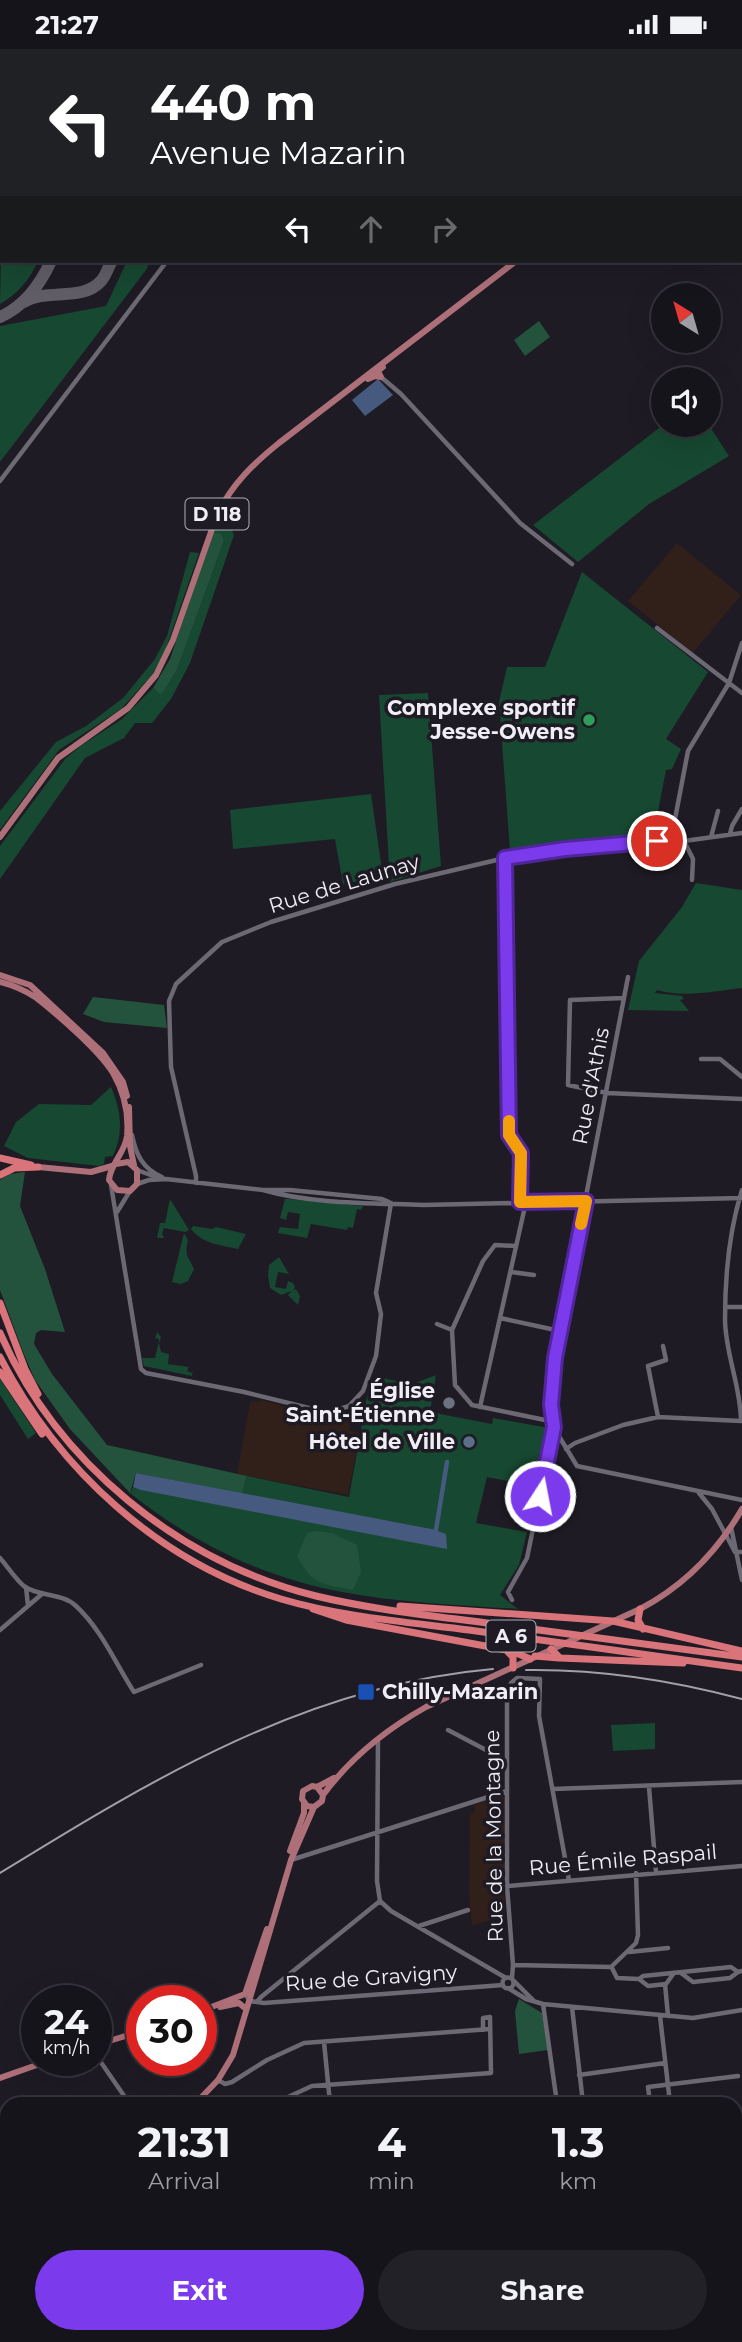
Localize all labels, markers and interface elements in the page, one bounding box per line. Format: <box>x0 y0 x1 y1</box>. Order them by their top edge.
text: 21:27 <box>35 9 99 41</box>
text: 440 m <box>150 73 316 132</box>
icon: left <box>35 77 126 168</box>
text: Avenue Mazarin <box>150 133 407 172</box>
icon: left <box>279 210 317 248</box>
icon: ahead <box>352 210 390 248</box>
icon: right <box>425 210 463 248</box>
north arrow <box>651 283 721 353</box>
map controls <box>651 283 721 437</box>
button: sound <box>651 367 721 437</box>
road number: D 118 <box>186 499 248 529</box>
place label: Complexe sportif Jesse-Owens <box>387 695 576 744</box>
marker: Complexe sportif Jesse-Owens <box>581 712 597 728</box>
pin <box>627 811 687 871</box>
icon: arrive <box>638 822 676 860</box>
street label: Rue de Launay <box>265 849 423 918</box>
street label: Rue d'Athis <box>567 1025 614 1147</box>
place label: Église Saint-Étienne <box>286 1378 435 1427</box>
marker: Église Saint-Étienne <box>441 1395 457 1411</box>
place label: Hôtel de Ville <box>308 1429 455 1454</box>
marker: Hôtel de Ville <box>461 1434 477 1450</box>
position arrow <box>503 1459 577 1533</box>
road number: A 6 <box>486 1621 536 1651</box>
place label: Chilly-Mazarin <box>382 1679 538 1704</box>
marker: Chilly-Mazarin <box>356 1682 376 1702</box>
street label: Rue de la Montagne <box>479 1729 508 1943</box>
street label: Rue Émile Raspail <box>528 1839 718 1880</box>
street label: Rue de Gravigny <box>284 1959 458 1996</box>
speed limit sign: 30 <box>126 1985 217 2076</box>
text: 24 <box>44 2000 89 2043</box>
text: km/h <box>42 2037 91 2059</box>
text: 21:31 <box>137 2116 231 2168</box>
text: 4 <box>377 2116 406 2168</box>
text: 1.3 <box>552 2116 605 2168</box>
text: Arrival <box>148 2167 220 2195</box>
text: min <box>368 2167 414 2195</box>
text: km <box>559 2167 597 2195</box>
button: Exit <box>35 2250 364 2330</box>
button: Share <box>378 2250 707 2330</box>

